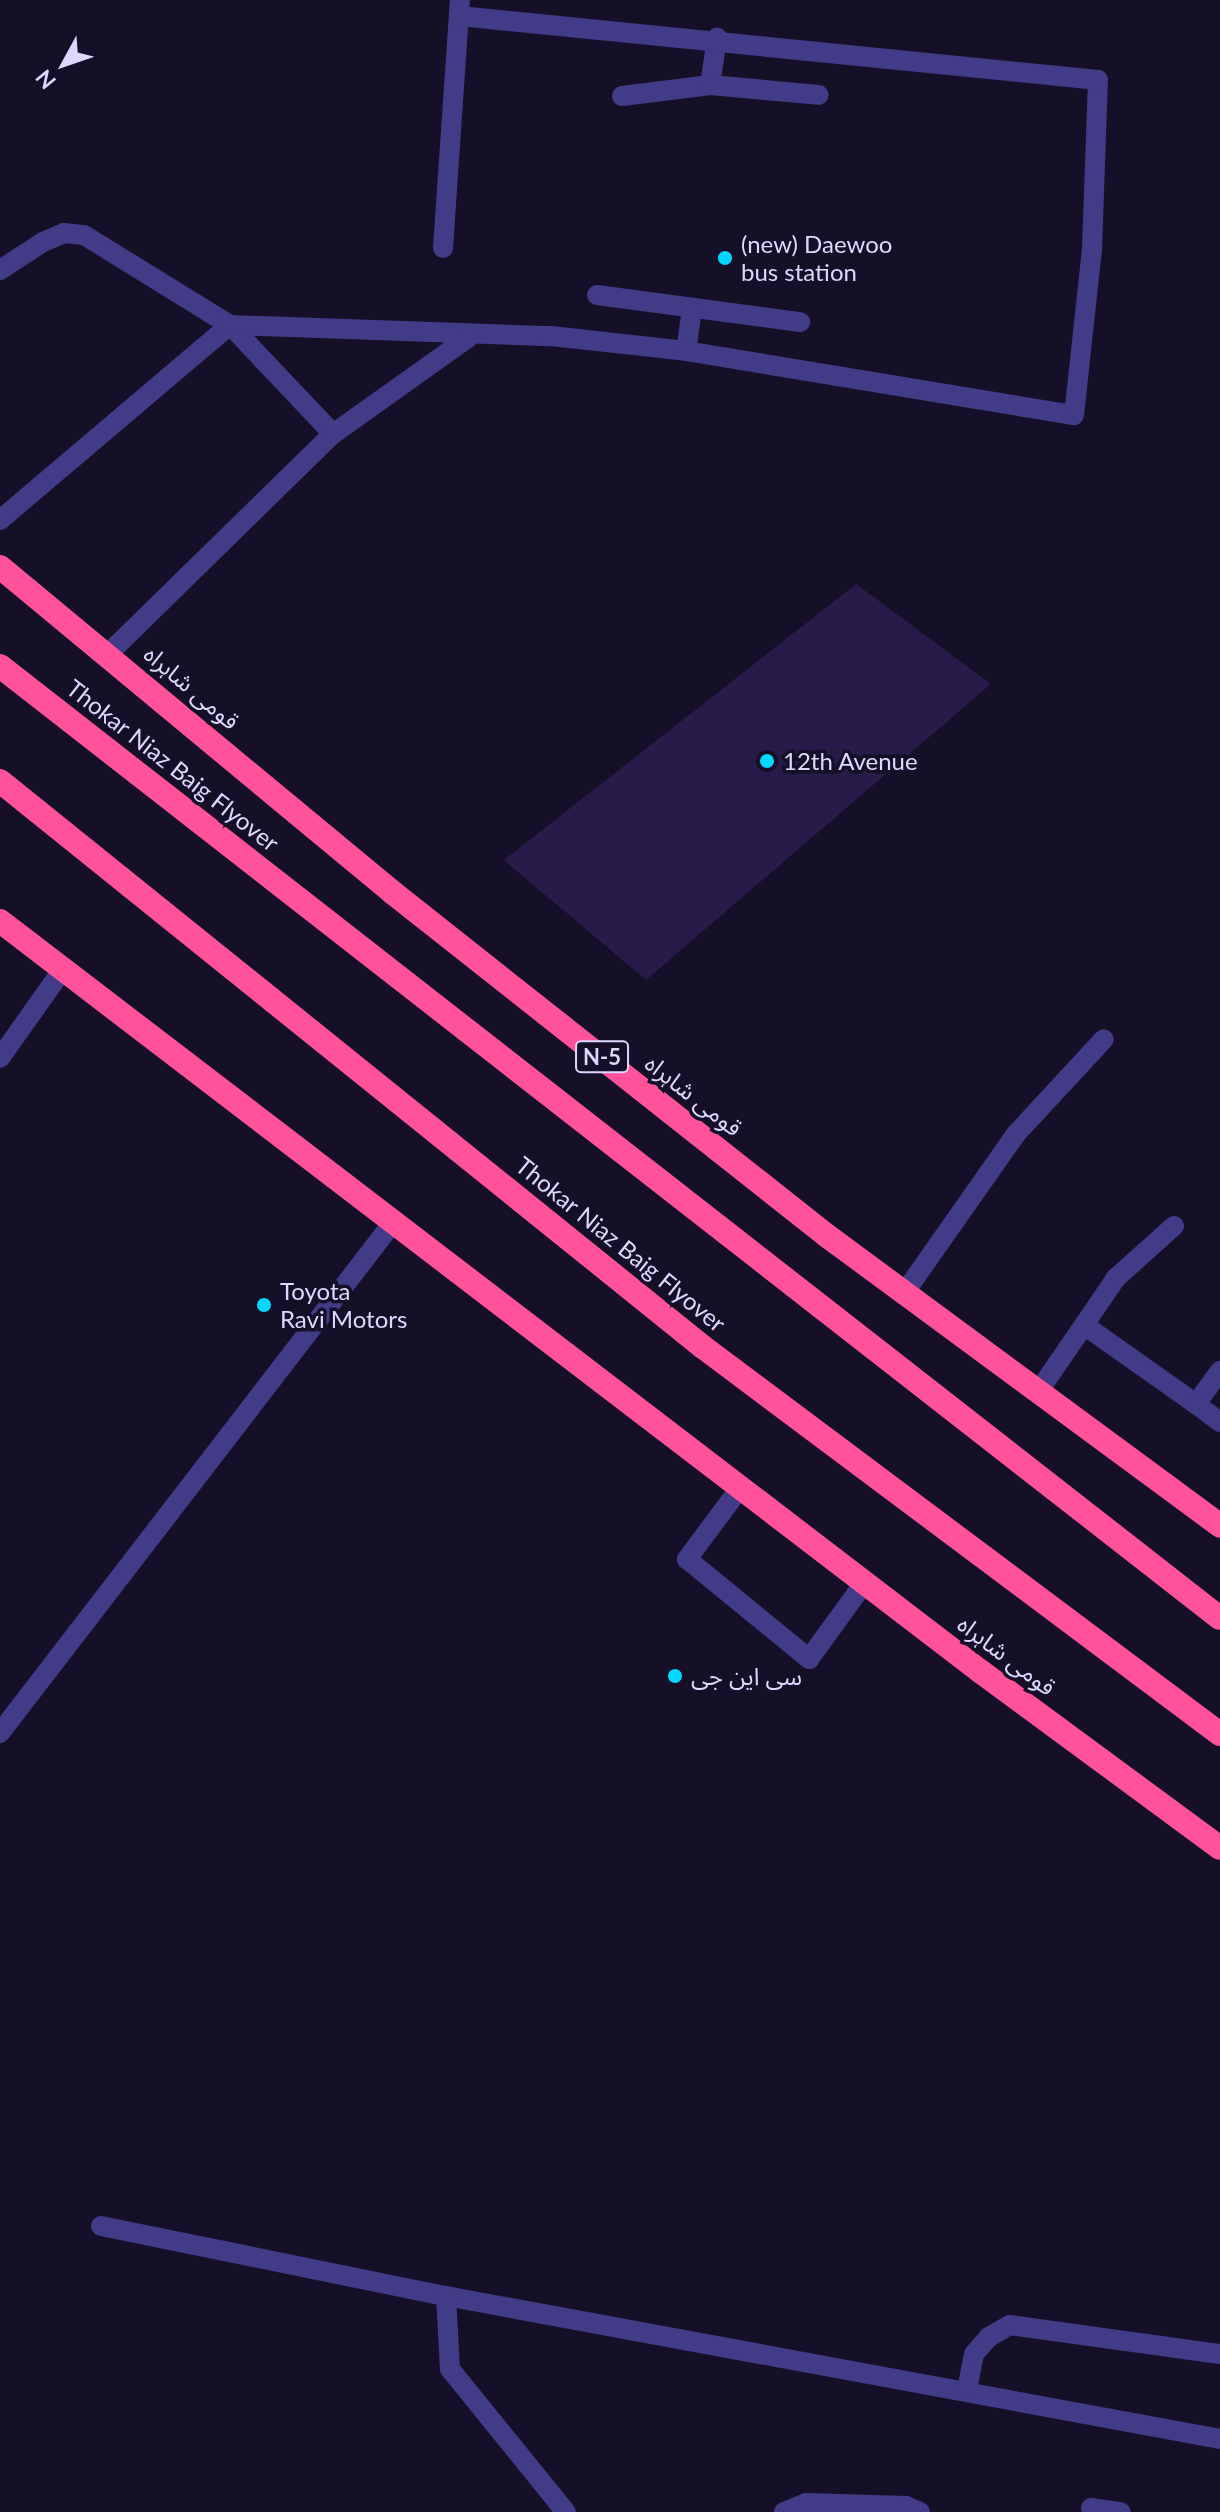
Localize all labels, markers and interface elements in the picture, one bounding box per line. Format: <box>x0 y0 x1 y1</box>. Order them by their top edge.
north arrow <box>24 24 104 104</box>
text: N <box>29 65 61 95</box>
place label: (new) Daewoo bus station <box>741 230 892 286</box>
marker: (new) Daewoo bus station <box>716 249 734 267</box>
street label: قومی شاہراہ <box>139 639 245 735</box>
street label: Thokar Niaz Baig Flyover <box>61 673 285 857</box>
place label: 12th Avenue <box>783 747 918 775</box>
marker: 12th Avenue <box>758 752 776 770</box>
road number: N-5 <box>574 1039 630 1075</box>
street label: قومی شاہراہ <box>640 1048 748 1142</box>
street label: Thokar Niaz Baig Flyover <box>510 1150 732 1338</box>
place label: Toyota Ravi Motors <box>280 1277 407 1333</box>
marker: Toyota Ravi Motors <box>255 1296 273 1314</box>
street label: قومی شاہراہ <box>952 1609 1062 1701</box>
place label: سی این جی <box>691 1662 802 1690</box>
marker: سی این جی <box>666 1667 684 1685</box>

